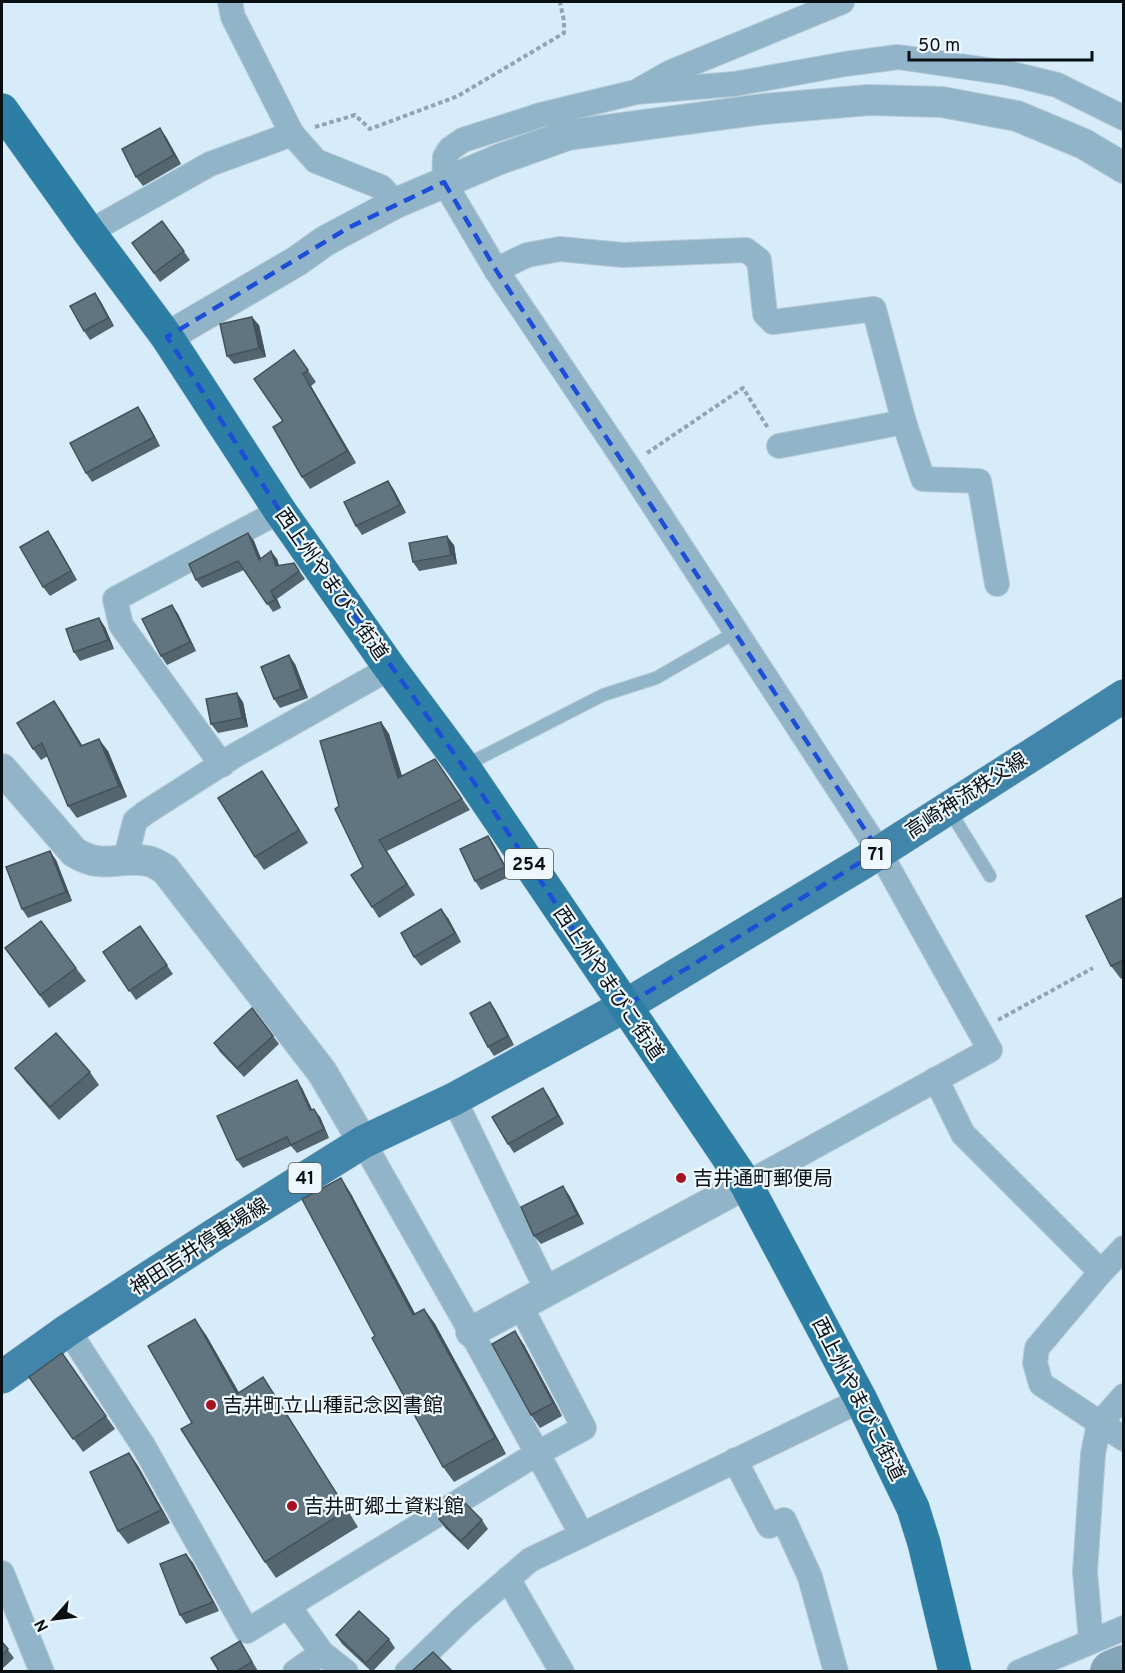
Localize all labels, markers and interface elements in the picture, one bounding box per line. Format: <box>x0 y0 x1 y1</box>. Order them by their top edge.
scale bar <box>909 24 1092 62</box>
text: 50 m <box>918 35 960 58</box>
street label: 西上州やまびこ街道 <box>268 504 393 666</box>
street label: 高崎神流秩父線 <box>901 748 1033 846</box>
road number: 71 <box>861 839 891 869</box>
road number: 254 <box>505 849 553 879</box>
street label: 西上州やまびこ街道 <box>546 902 668 1066</box>
road number: 41 <box>288 1163 322 1193</box>
place label: 吉井通町郵便局 <box>693 1167 833 1193</box>
marker: 吉井通町郵便局 <box>674 1171 688 1185</box>
street label: 神田吉井停車場線 <box>126 1193 274 1302</box>
street label: 西上州やまびこ街道 <box>805 1314 910 1486</box>
place label: 吉井町立山種記念図書館 <box>223 1394 443 1420</box>
marker: 吉井町立山種記念図書館 <box>204 1398 218 1412</box>
place label: 吉井町郷土資料館 <box>304 1495 464 1521</box>
marker: 吉井町郷土資料館 <box>285 1499 299 1513</box>
north arrow <box>24 1589 84 1649</box>
text: N <box>31 1615 54 1635</box>

